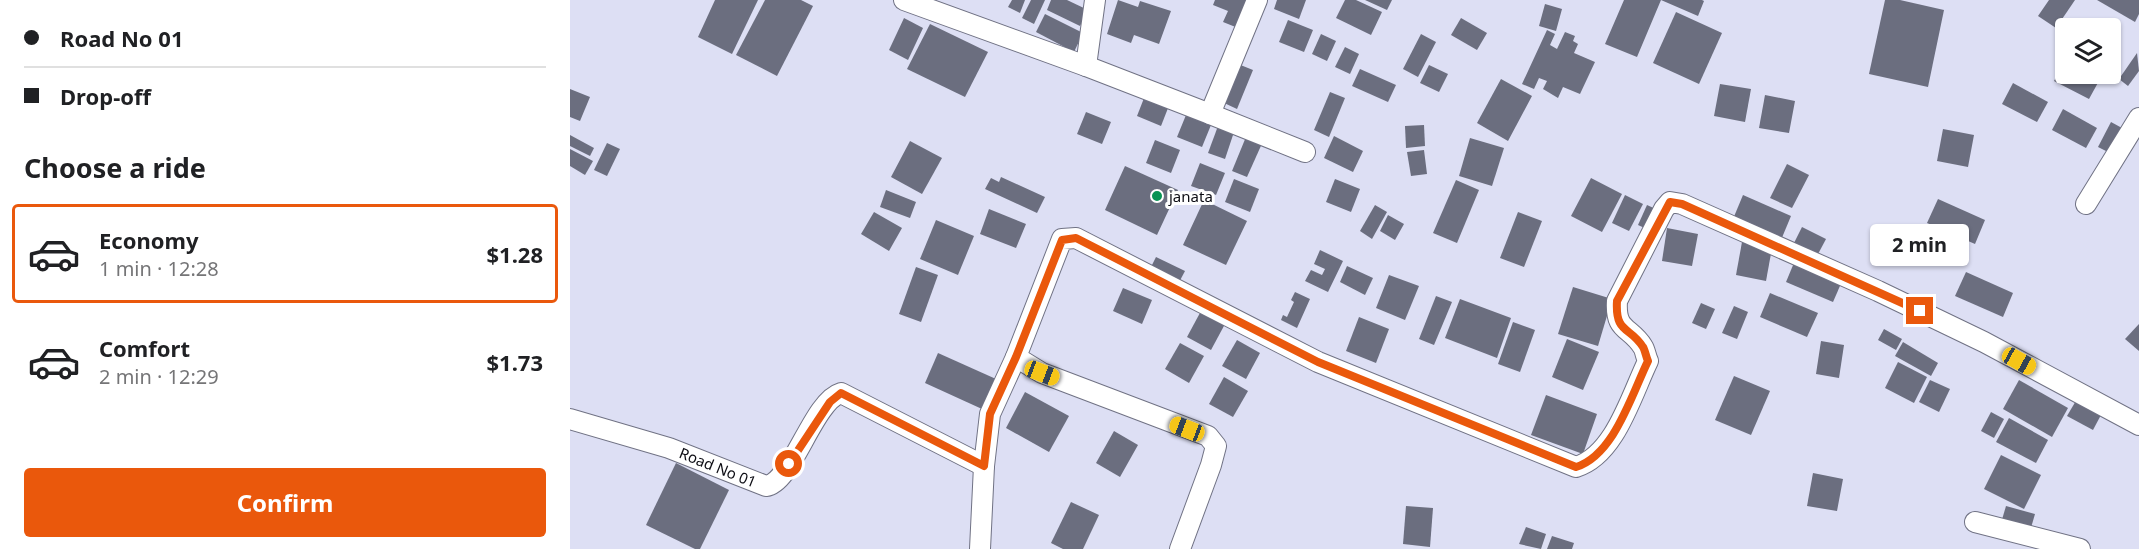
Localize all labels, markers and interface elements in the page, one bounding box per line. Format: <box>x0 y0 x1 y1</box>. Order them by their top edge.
map controls <box>2055 18 2121 84</box>
button: layers <box>2055 18 2121 84</box>
text: Road No 01 <box>60 23 184 53</box>
text: Drop-off <box>60 81 151 111</box>
text: Choose a ride <box>24 149 206 186</box>
place label: janata <box>1168 186 1213 206</box>
marker: janata <box>1150 189 1164 203</box>
callout: 2 min <box>1870 224 1970 266</box>
text: Economy <box>99 225 198 255</box>
icon: car <box>27 227 81 281</box>
text: 2 min <box>1892 231 1947 258</box>
text: $1.28 <box>486 239 543 269</box>
text: 1 min · 12:28 <box>99 255 219 282</box>
route end <box>1906 297 1933 324</box>
text: Comfort <box>99 333 190 363</box>
icon: car <box>27 335 81 389</box>
car <box>1999 344 2039 378</box>
text: $1.73 <box>486 347 543 377</box>
car <box>1022 358 1062 388</box>
text: 2 min · 12:29 <box>99 363 219 390</box>
car <box>1167 414 1207 444</box>
street label: Road No 01 <box>676 442 760 492</box>
route start <box>775 450 802 477</box>
button: Confirm <box>24 468 546 537</box>

